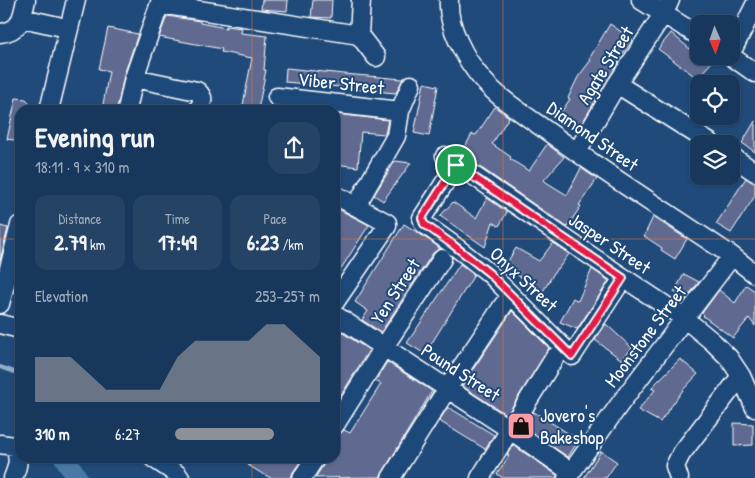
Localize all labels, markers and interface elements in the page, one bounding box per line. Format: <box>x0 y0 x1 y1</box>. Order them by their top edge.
north arrow <box>690 15 740 65</box>
map controls <box>690 15 740 185</box>
street label: Agate Street <box>571 20 640 109</box>
street label: Viber Street <box>297 66 386 100</box>
button: locate <box>690 75 740 125</box>
street label: Diamond Street <box>542 95 644 177</box>
text: Evening run <box>35 118 155 156</box>
button: share <box>268 122 320 174</box>
button: layers <box>690 135 740 185</box>
pin <box>435 144 477 186</box>
icon: arrive <box>442 151 470 179</box>
text: 18:11 · 9 × 310 m <box>35 156 129 178</box>
street label: Jasper Street <box>564 206 656 280</box>
text: Distance <box>58 209 101 228</box>
text: Time <box>165 209 190 228</box>
text: Pace <box>264 209 287 228</box>
text: 2.79 <box>54 228 87 257</box>
text: 17:49 <box>158 228 197 257</box>
text: 6:23 <box>247 228 279 257</box>
text: km <box>87 235 105 254</box>
text: /km <box>279 235 304 254</box>
street label: Onyx Street <box>484 241 564 318</box>
street label: Yen Street <box>364 253 426 329</box>
street label: Moonstone Street <box>598 279 692 392</box>
text: Elevation <box>35 285 88 307</box>
text: 253–257 m <box>255 285 320 307</box>
street label: Pound Street <box>417 337 506 407</box>
place label: Jovero's Bakeshop <box>540 402 604 450</box>
shop icon: Jovero's Bakeshop <box>506 411 536 441</box>
text: 310 m <box>35 423 70 445</box>
text: 6:27 <box>115 423 141 445</box>

